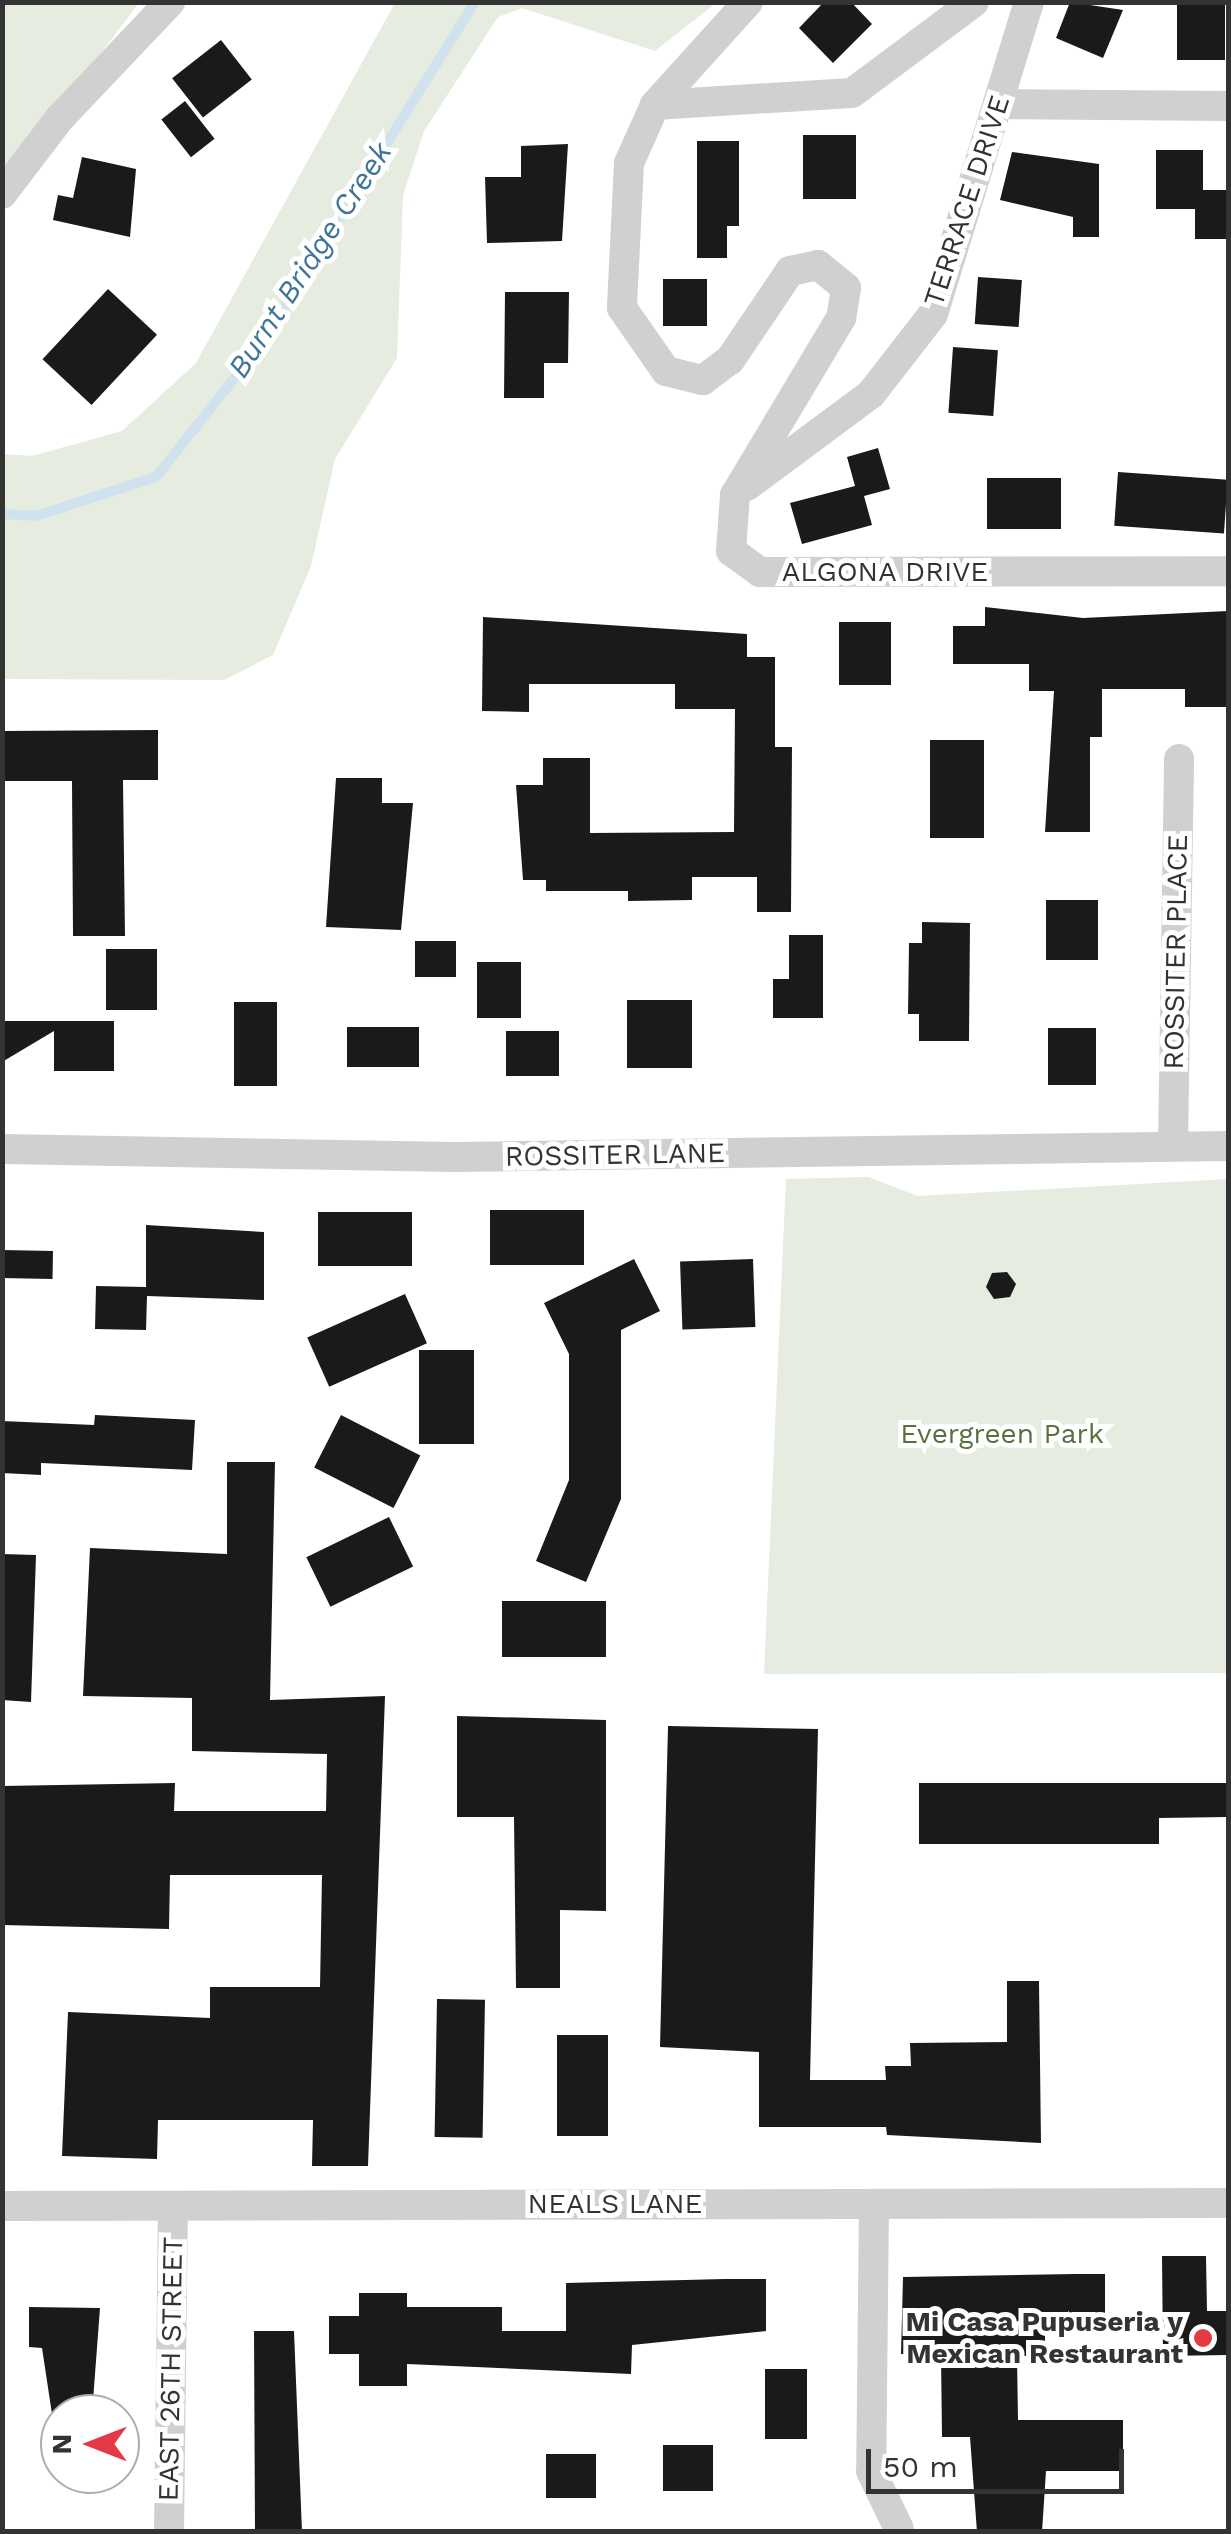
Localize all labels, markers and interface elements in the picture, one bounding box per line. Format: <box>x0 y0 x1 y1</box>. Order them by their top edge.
street label: TERRACE DRIVE <box>917 91 1017 311</box>
water label: Burnt Bridge Creek <box>220 135 400 385</box>
street label: ALGONA DRIVE <box>781 555 989 589</box>
street label: ROSSITER PLACE <box>1157 834 1195 1070</box>
street label: ROSSITER LANE <box>505 1136 725 1174</box>
park label: Evergreen Park <box>900 1417 1104 1451</box>
street label: NEALS LANE <box>528 2187 702 2221</box>
street label: EAST 26TH STREET <box>152 2236 190 2502</box>
place label: Mi Casa Pupuseria y Mexican Restaurant <box>905 2305 1183 2371</box>
marker: Mi Casa Pupuseria y Mexican Restaurant <box>1192 2327 1214 2349</box>
north arrow <box>40 2394 140 2494</box>
scale bar <box>871 2429 1128 2491</box>
text: N <box>45 2434 78 2454</box>
text: 50 m <box>883 2449 958 2484</box>

